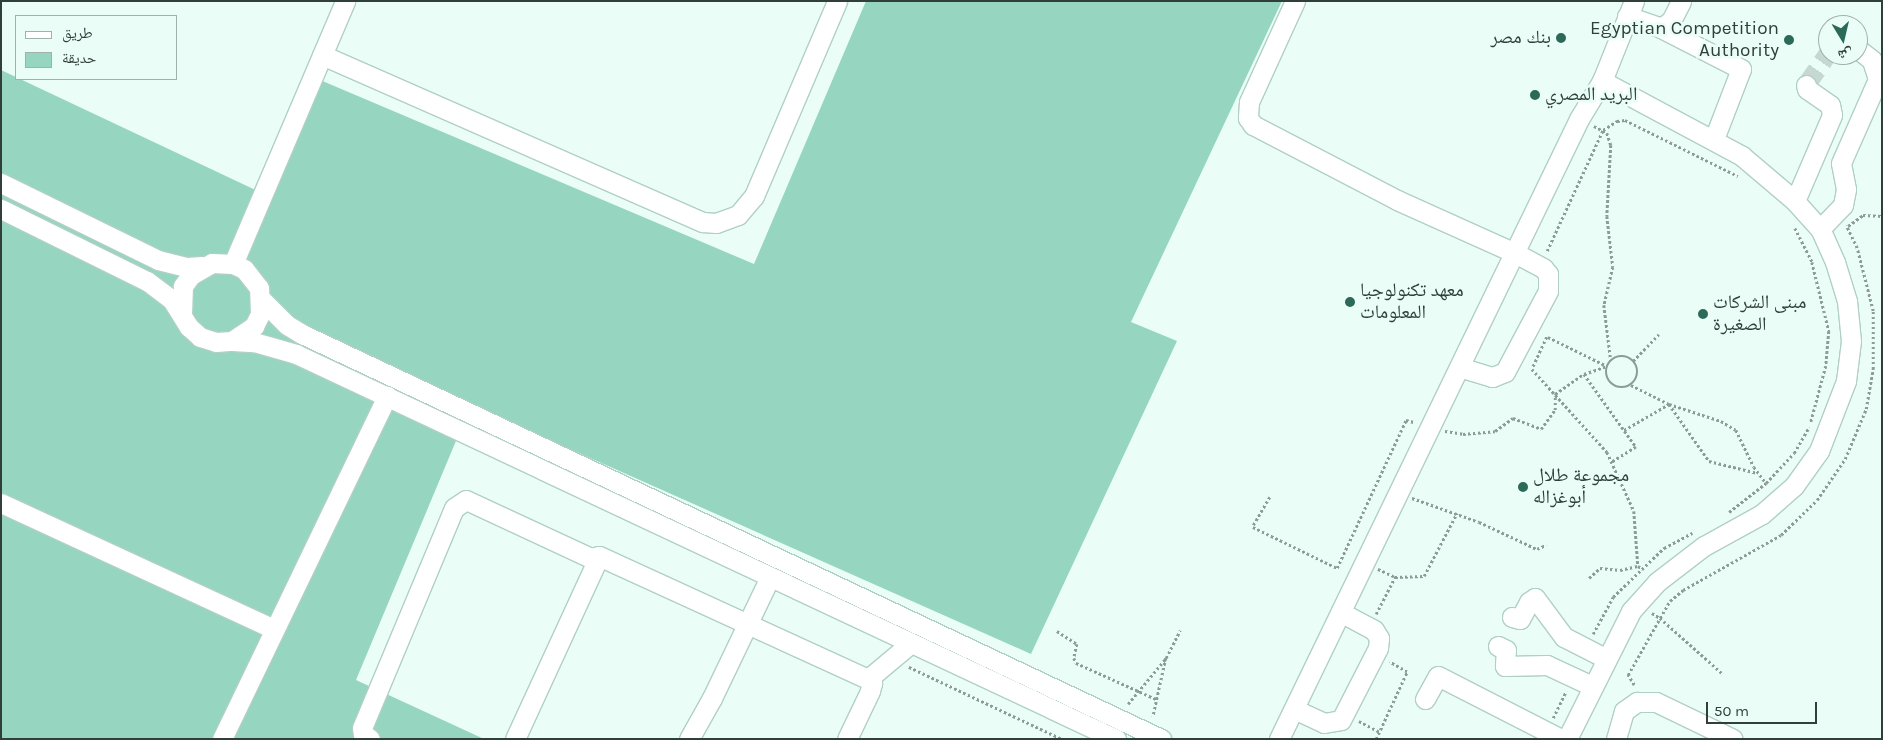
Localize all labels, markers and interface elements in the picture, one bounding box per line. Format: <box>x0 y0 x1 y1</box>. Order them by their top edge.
legend <box>15 15 178 80</box>
north arrow <box>1818 15 1868 65</box>
place label: Egyptian Competition Authority <box>1590 18 1779 62</box>
text: طريق <box>62 24 93 42</box>
place label: بنك مصر <box>1491 27 1551 49</box>
marker: بنك مصر <box>1555 32 1567 44</box>
marker: Egyptian Competition Authority <box>1783 34 1795 46</box>
text: ش <box>1837 45 1854 64</box>
text: حديقة <box>62 49 96 67</box>
place label: البريد المصري <box>1545 84 1637 106</box>
marker: البريد المصري <box>1529 89 1541 101</box>
place label: معهد تكنولوجيا المعلومات <box>1360 280 1464 324</box>
place label: مبنى الشركات الصغيرة <box>1713 292 1807 336</box>
marker: معهد تكنولوجيا المعلومات <box>1344 296 1356 308</box>
marker: مبنى الشركات الصغيرة <box>1697 308 1709 320</box>
place label: مجموعة طلال أبوغزاله <box>1533 465 1629 509</box>
marker: مجموعة طلال أبوغزاله <box>1517 481 1529 493</box>
scale bar <box>1708 692 1819 724</box>
text: 50 m <box>1714 702 1749 720</box>

